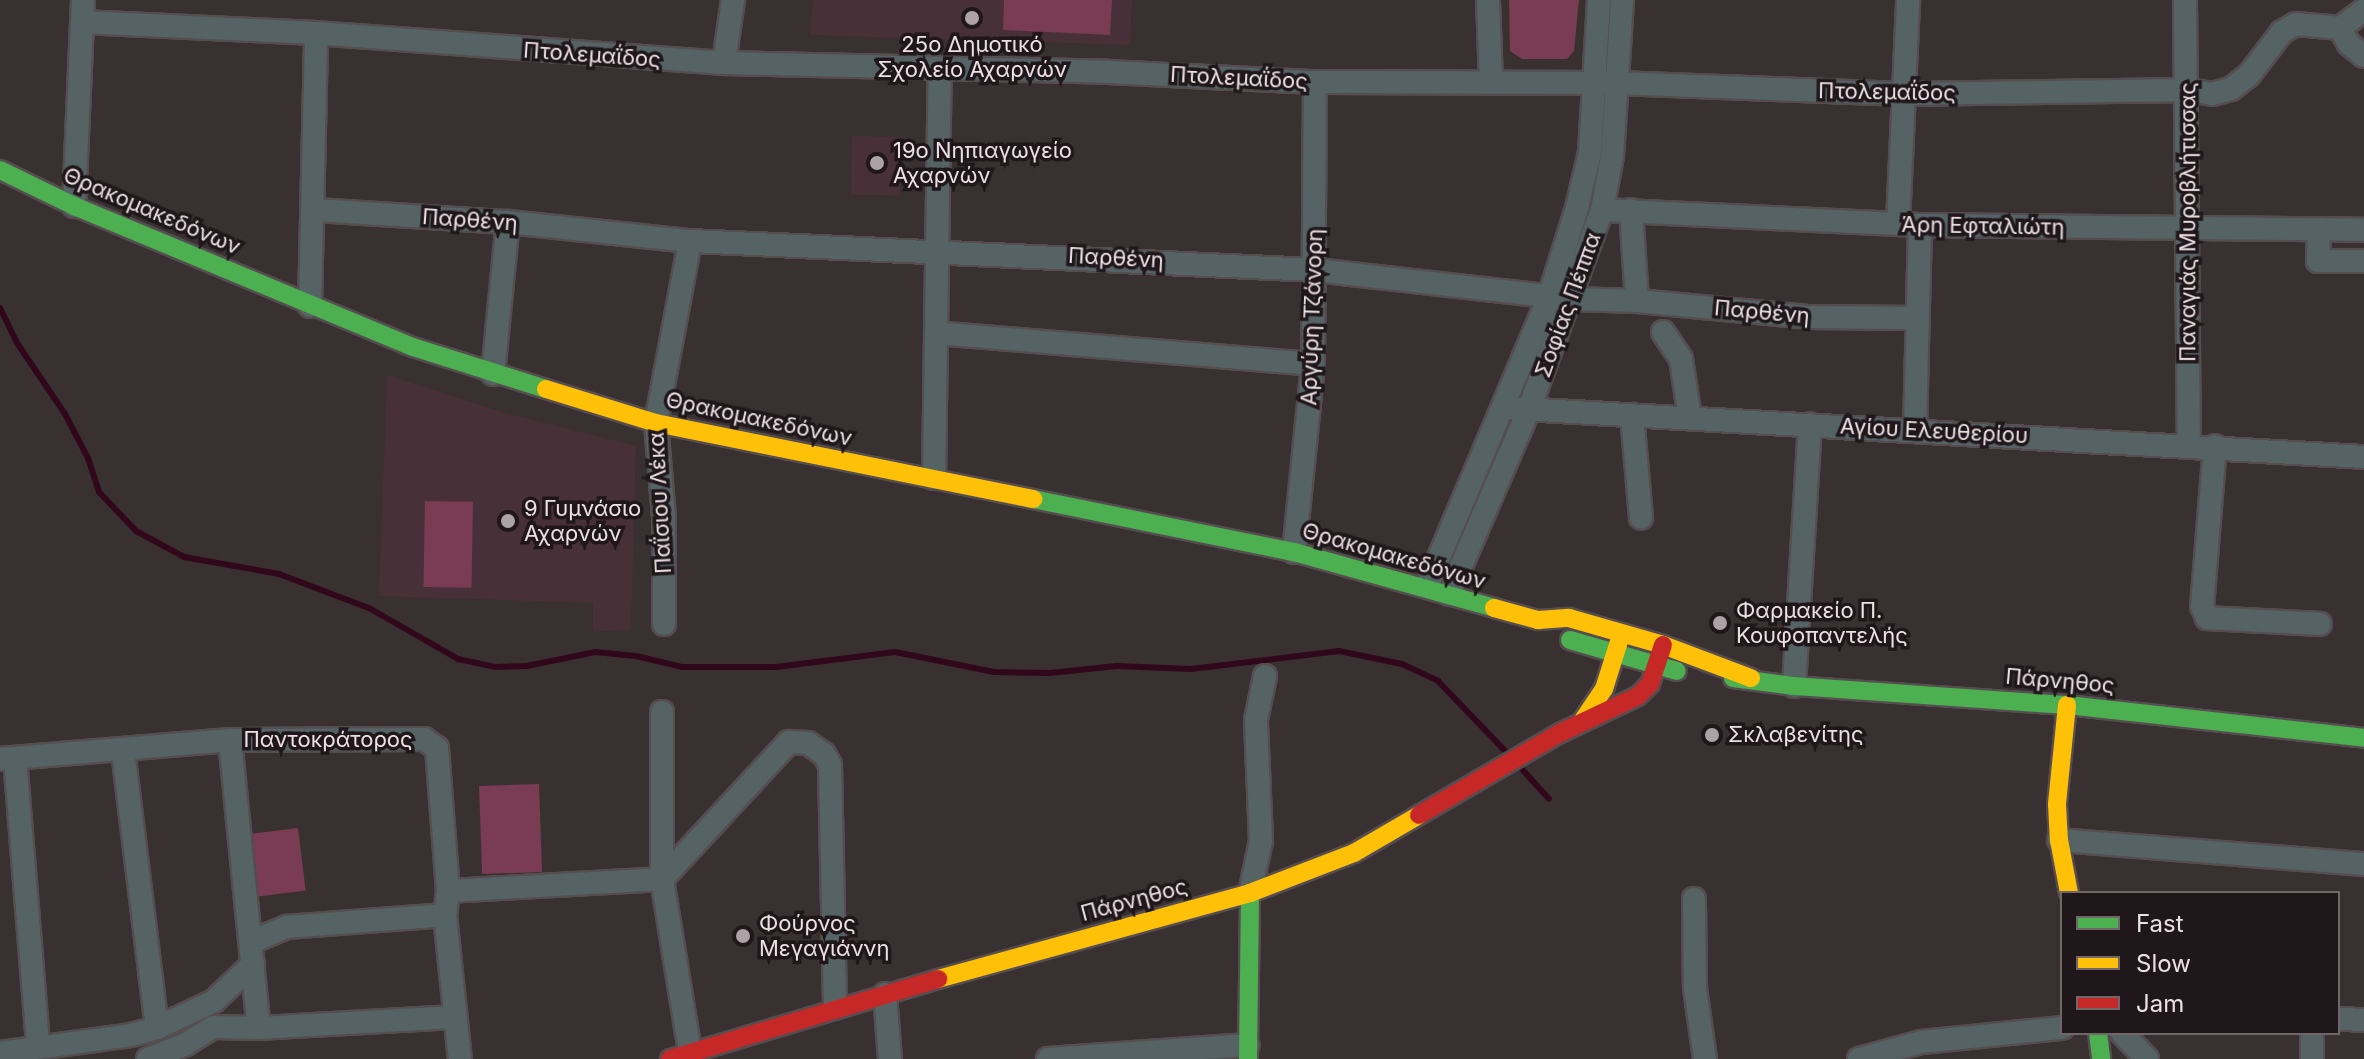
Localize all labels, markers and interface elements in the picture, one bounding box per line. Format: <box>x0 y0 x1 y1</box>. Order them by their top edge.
marker: 25ο Δημοτικό Σχολείο Αχαρνών <box>963 9 981 27</box>
place label: 25ο Δημοτικό Σχολείο Αχαρνών <box>877 31 1067 82</box>
street label: Πτολεμαΐδος <box>522 37 662 73</box>
street label: Πτολεμαΐδος <box>1170 61 1308 95</box>
street label: Πτολεμαΐδος <box>1818 78 1956 106</box>
street label: Παναγιάς Μυροβλήτισσας <box>2175 82 2201 362</box>
place label: 19ο Νηπιαγωγείο Αχαρνών <box>893 137 1072 188</box>
marker: 19ο Νηπιαγωγείο Αχαρνών <box>868 154 886 172</box>
street label: Θρακομακεδόνων <box>60 162 244 260</box>
street label: Παρθένη <box>421 203 519 237</box>
street label: Άρη Εφταλιώτη <box>1901 211 2065 241</box>
street label: Αργύρη Τζάνορη <box>1296 228 1328 406</box>
street label: Σοφίας Πέππα <box>1530 229 1606 381</box>
street label: Παρθένη <box>1067 242 1165 274</box>
street label: Παρθένη <box>1713 295 1811 329</box>
street label: Θρακομακεδόνων <box>663 386 855 452</box>
street label: Αγίου Ελευθερίου <box>1839 413 2029 449</box>
street label: Παΐσιου Λέκα <box>643 432 677 574</box>
place label: 9 Γυμνάσιο Αχαρνών <box>524 495 641 546</box>
marker: 9 Γυμνάσιο Αχαρνών <box>499 512 517 530</box>
street label: Θρακομακεδόνων <box>1299 517 1489 595</box>
place label: Φαρμακείο Π. Κουφοπαντελής <box>1736 597 1908 648</box>
marker: Φαρμακείο Π. Κουφοπαντελής <box>1711 614 1729 632</box>
street label: Πάρνηθος <box>2004 663 2116 699</box>
place label: Σκλαβενίτης <box>1728 722 1863 748</box>
marker: Σκλαβενίτης <box>1703 726 1721 744</box>
street label: Παντοκράτορος <box>243 727 413 753</box>
street label: Πάρνηθος <box>1078 873 1190 927</box>
legend <box>2060 891 2340 1035</box>
text: Fast <box>2136 909 2184 938</box>
place label: Φούρνος Μεγαγιάννη <box>759 910 890 962</box>
marker: Φούρνος Μεγαγιάννη <box>734 927 752 945</box>
text: Slow <box>2136 949 2191 978</box>
text: Jam <box>2136 989 2184 1018</box>

